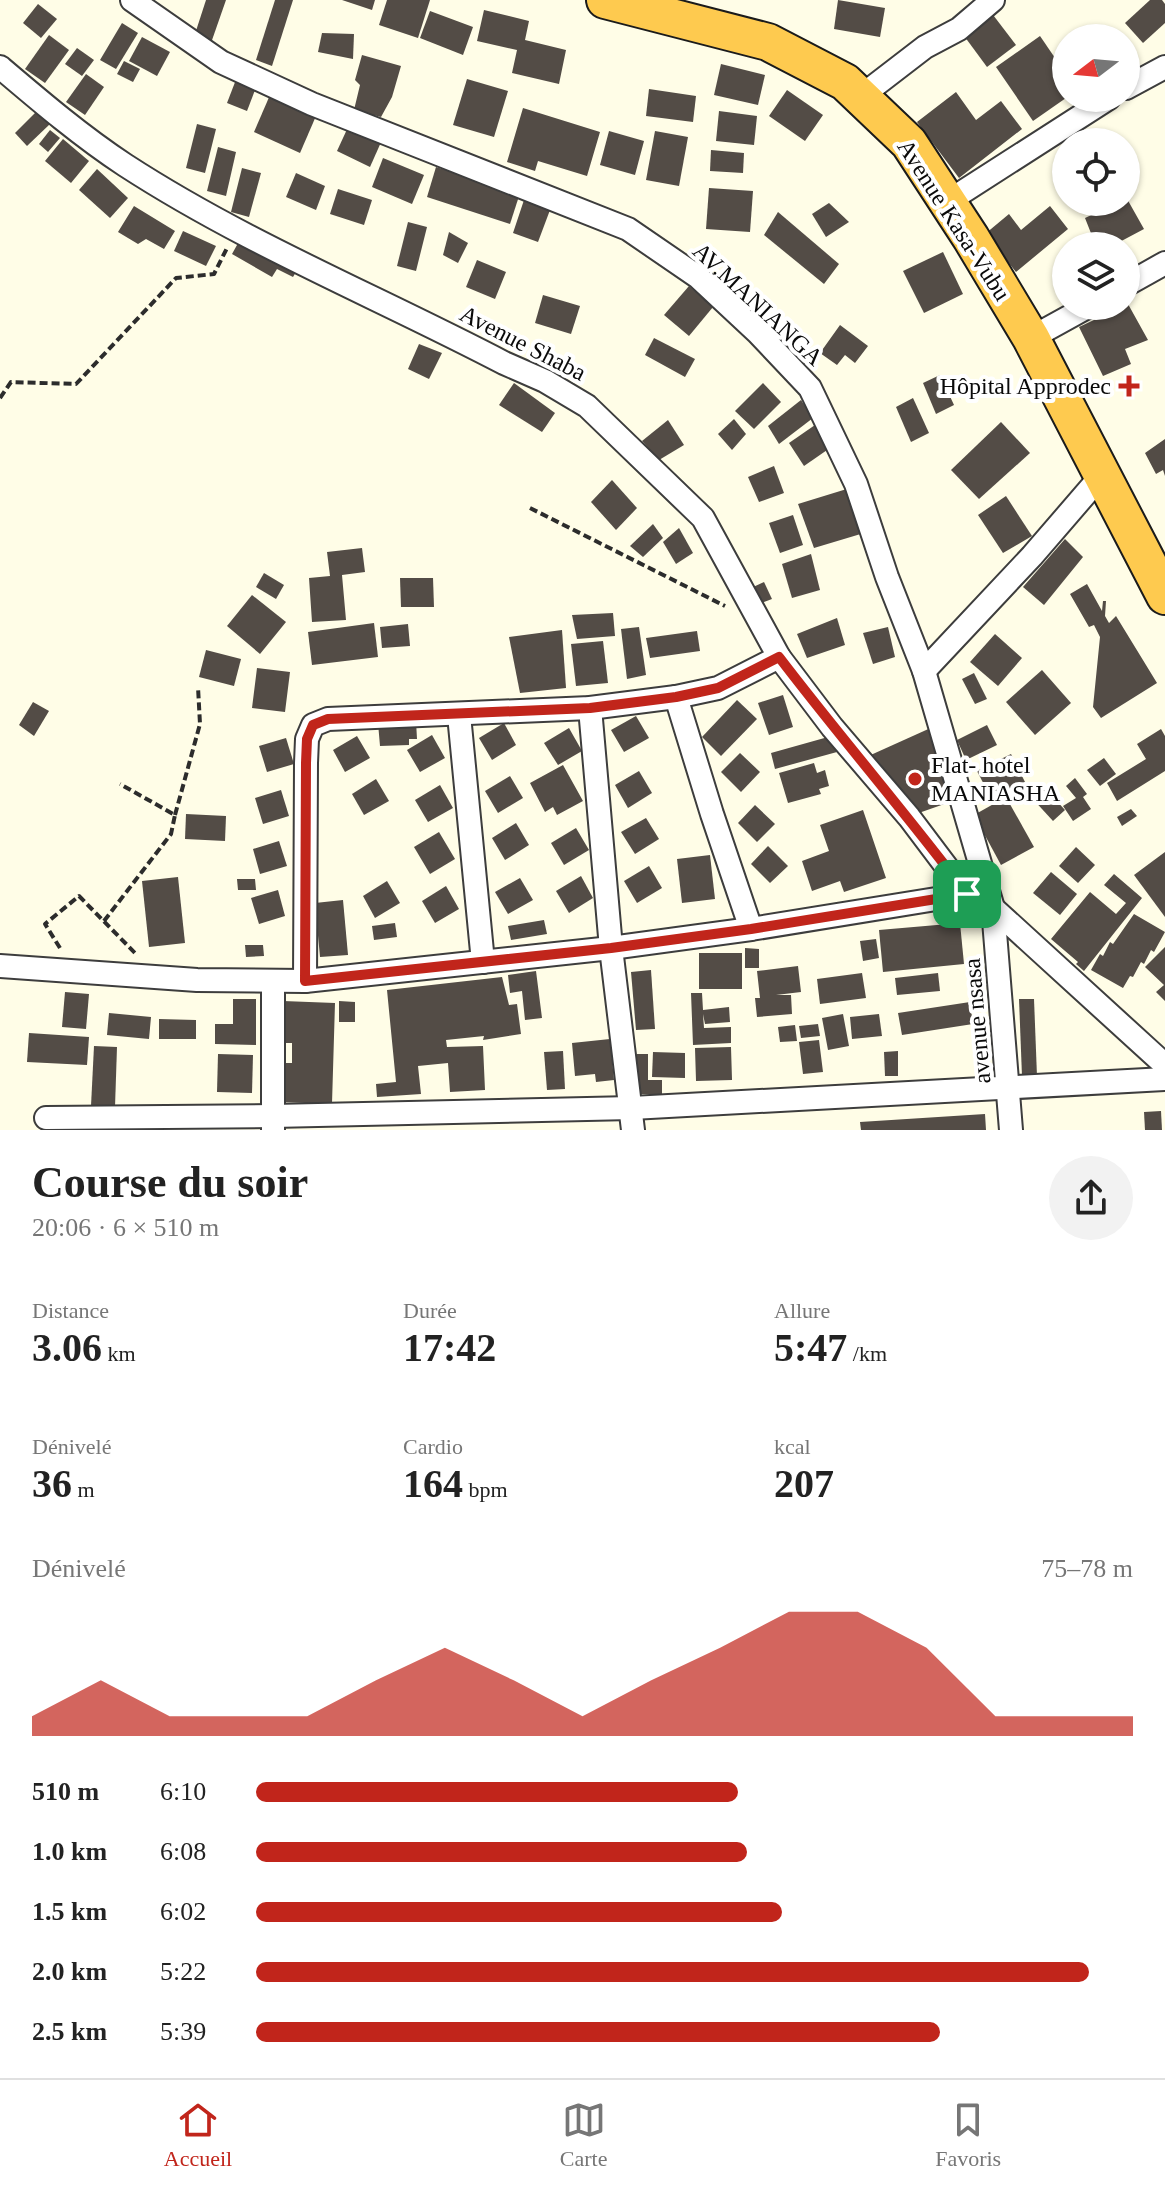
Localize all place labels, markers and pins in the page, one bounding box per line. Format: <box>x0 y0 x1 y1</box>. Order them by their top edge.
place label: Hôpital Approdec <box>940 373 1111 399</box>
marker: Hôpital Approdec <box>1118 375 1140 397</box>
place label: Flat- hotel MANIASHA <box>931 752 1061 806</box>
marker: Flat- hotel MANIASHA <box>906 770 924 788</box>
pin <box>933 860 1001 928</box>

